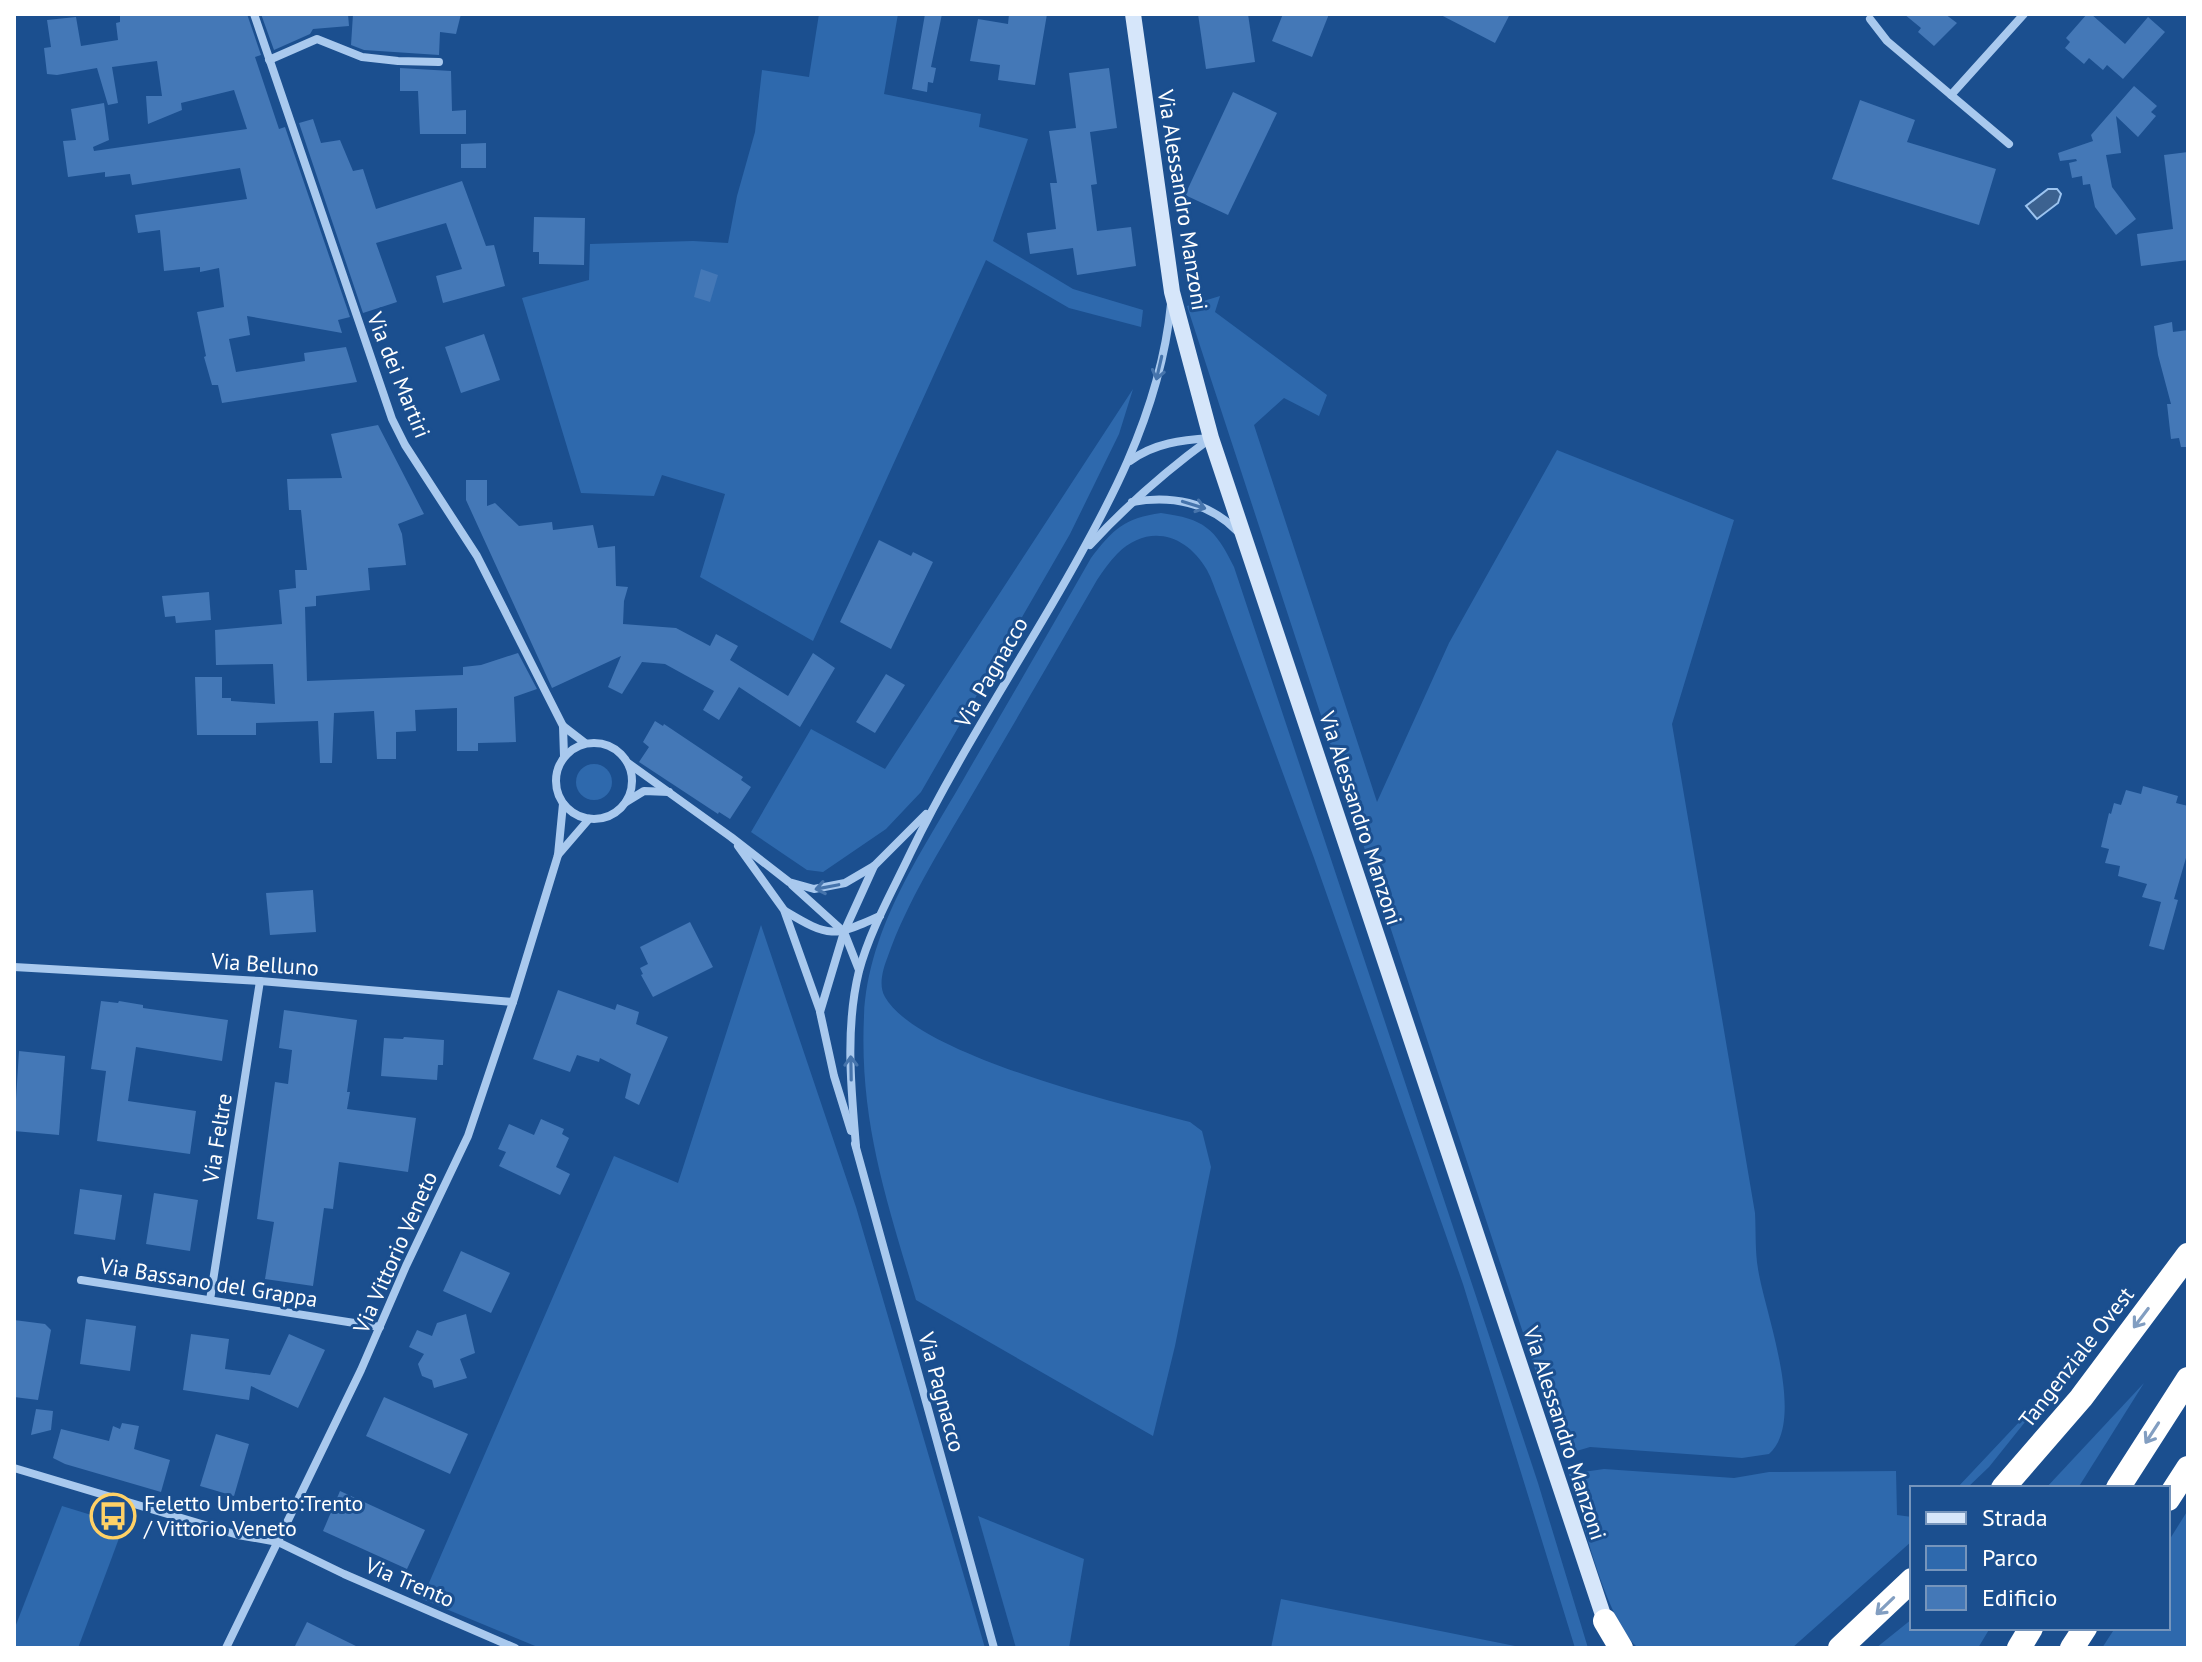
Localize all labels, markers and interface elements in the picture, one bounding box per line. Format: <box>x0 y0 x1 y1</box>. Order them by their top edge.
street label: Via Alessandro Manzoni <box>1152 87 1214 312</box>
street label: Via dei Martiri <box>361 307 437 442</box>
one-way arrow <box>1151 355 1166 381</box>
one-way arrow <box>1180 498 1206 513</box>
street label: Via Pagnacco <box>948 612 1034 733</box>
street label: Via Alessandro Manzoni <box>1313 707 1409 928</box>
one-way arrow <box>815 880 841 895</box>
street label: Via Belluno <box>209 946 320 982</box>
one-way arrow <box>843 1055 859 1082</box>
street label: Via Feltre <box>196 1091 238 1186</box>
street label: Via Vittorio Veneto <box>346 1167 443 1338</box>
street label: Via Bassano del Grappa <box>97 1251 320 1313</box>
street label: Tangenziale Ovest <box>2012 1281 2140 1433</box>
one-way arrow <box>2133 1306 2150 1328</box>
street label: Via Alessandro Manzoni <box>1517 1322 1613 1543</box>
street label: Via Pagnacco <box>912 1328 971 1455</box>
one-way arrow <box>2144 1421 2160 1444</box>
legend <box>1910 1486 2170 1630</box>
place label: Feletto Umberto:Trento / Vittorio Veneto <box>143 1489 363 1542</box>
bus stop icon: Feletto Umberto:Trento / Vittorio Veneto <box>89 1492 137 1540</box>
text: Strada <box>1982 1502 2048 1533</box>
text: Parco <box>1982 1542 2038 1573</box>
street label: Via Trento <box>360 1550 459 1613</box>
text: Edificio <box>1982 1582 2057 1613</box>
one-way arrow <box>1875 1596 1895 1615</box>

